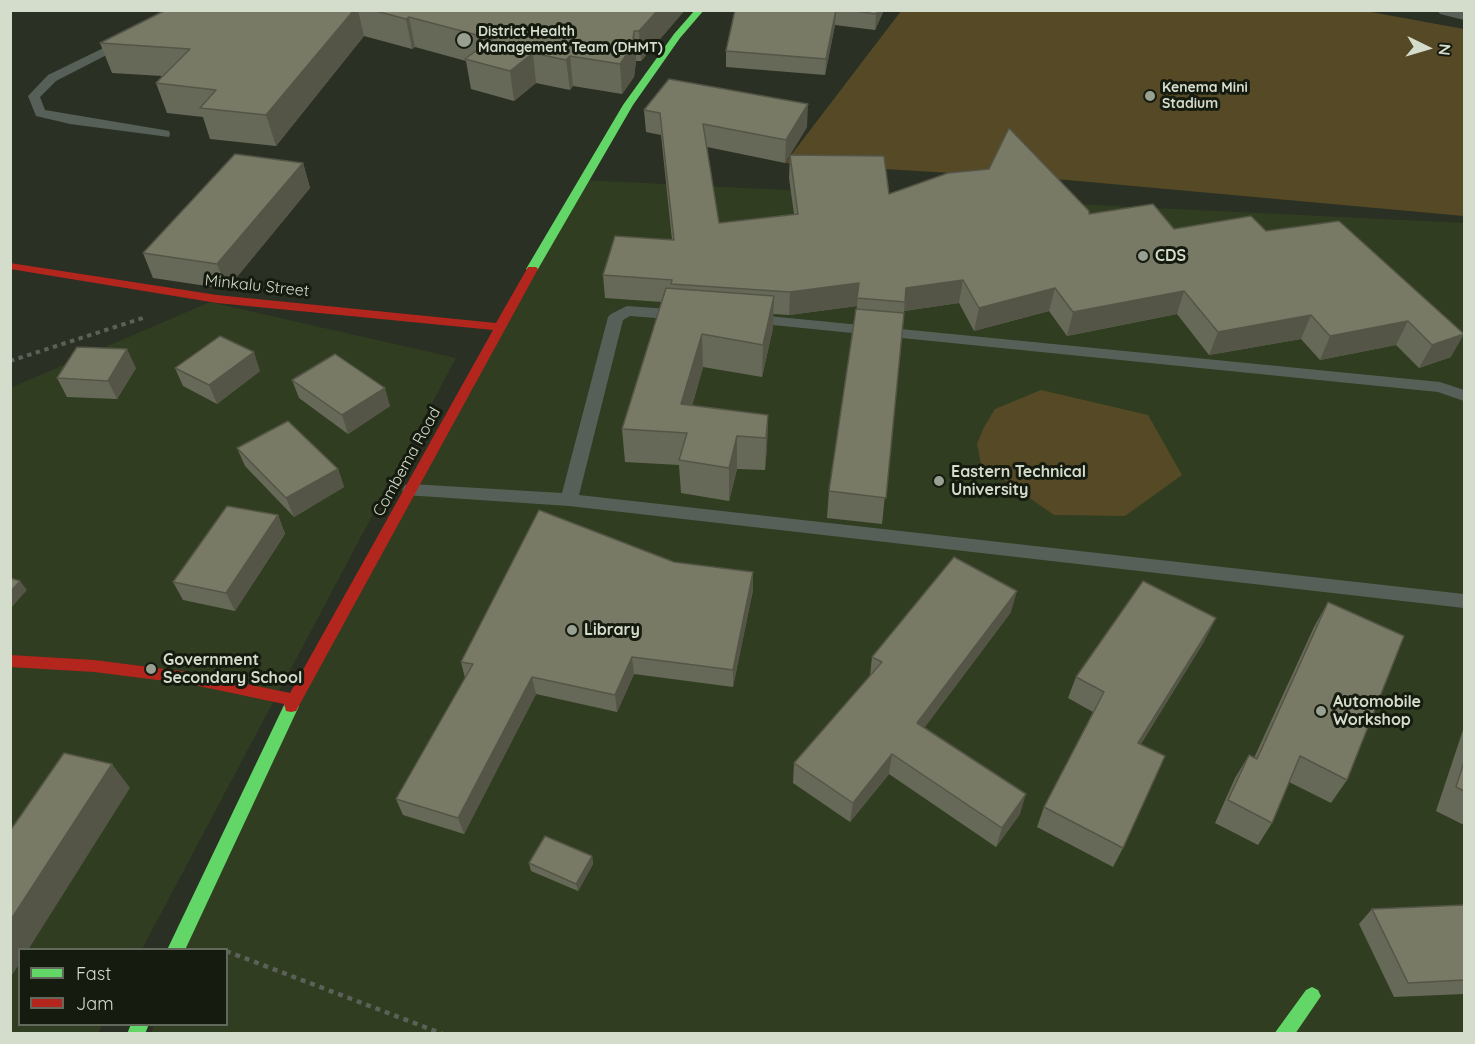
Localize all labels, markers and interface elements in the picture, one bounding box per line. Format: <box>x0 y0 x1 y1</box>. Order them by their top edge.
north arrow <box>1397 18 1457 78</box>
place label: District Health Management Team (DHMT) <box>478 24 663 56</box>
marker: District Health Management Team (DHMT) <box>455 31 473 49</box>
text: N <box>1434 43 1455 56</box>
place label: Kenema Mini Stadium <box>1162 80 1248 112</box>
marker: Kenema Mini Stadium <box>1143 89 1157 103</box>
place label: CDS <box>1155 246 1186 266</box>
marker: CDS <box>1136 249 1150 263</box>
street label: Minkalu Street <box>204 271 310 301</box>
street label: Combema Road <box>369 404 445 520</box>
place label: Eastern Technical University <box>951 462 1086 500</box>
marker: Eastern Technical University <box>932 474 946 488</box>
place label: Library <box>584 620 640 640</box>
marker: Library <box>565 623 579 637</box>
place label: Government Secondary School <box>163 650 302 688</box>
marker: Government Secondary School <box>144 662 158 676</box>
place label: Automobile Workshop <box>1333 692 1421 730</box>
marker: Automobile Workshop <box>1314 704 1328 718</box>
legend <box>18 948 228 1026</box>
text: Fast <box>76 962 111 985</box>
text: Jam <box>76 992 114 1015</box>

